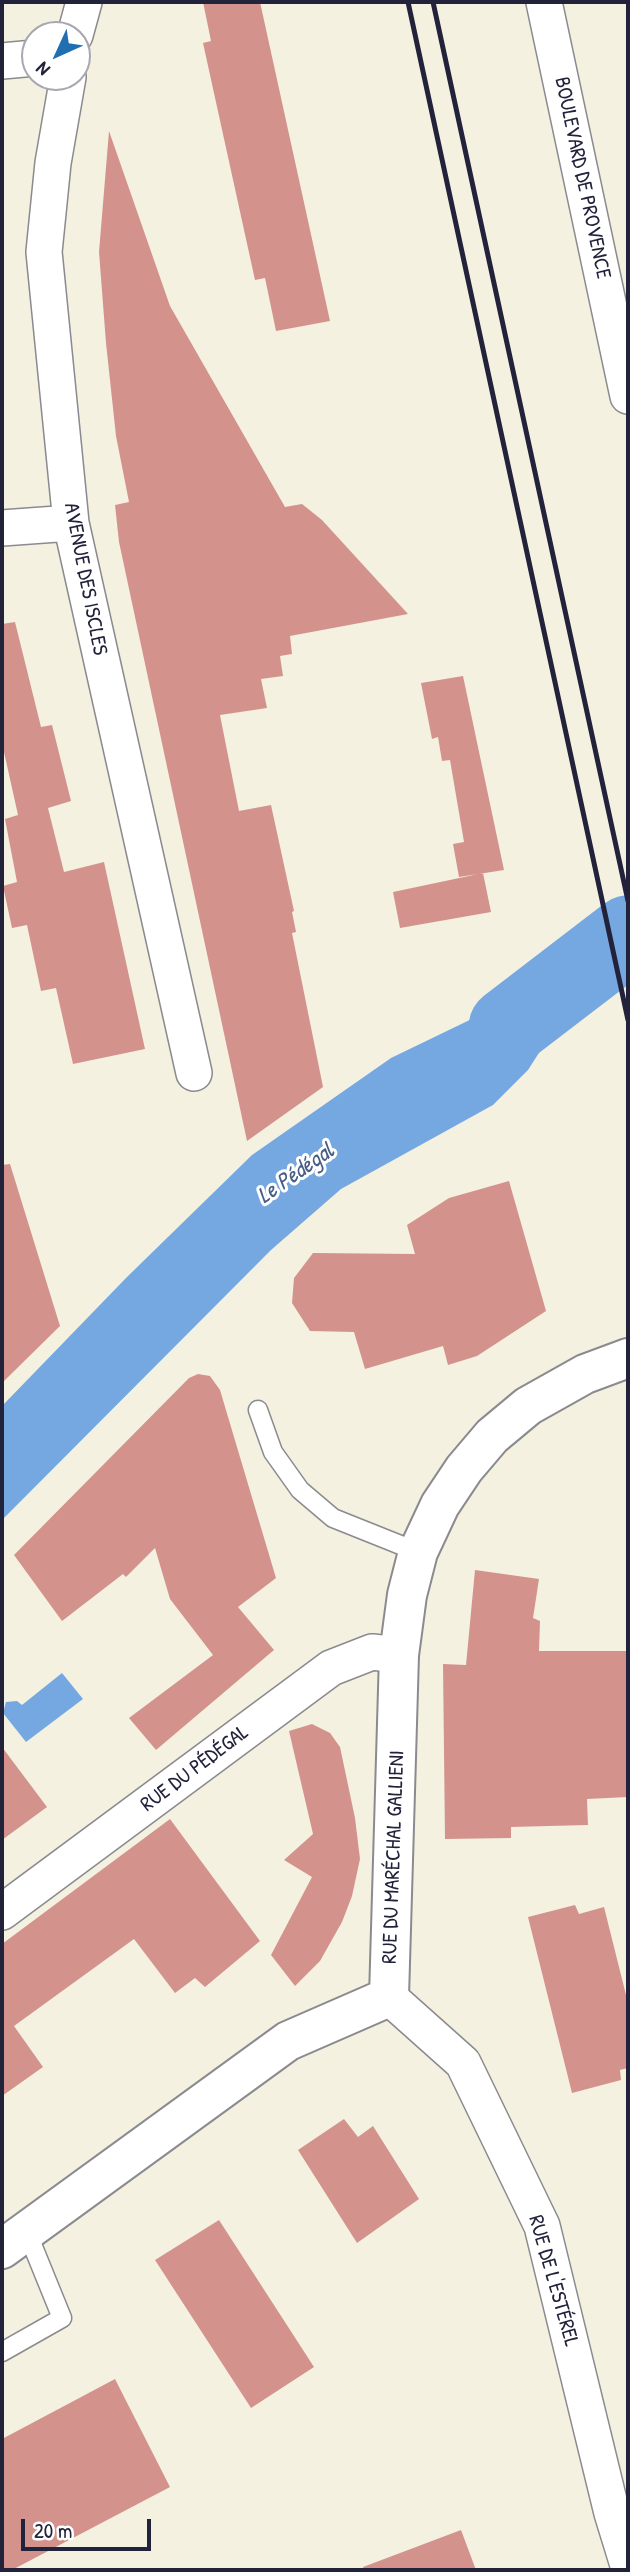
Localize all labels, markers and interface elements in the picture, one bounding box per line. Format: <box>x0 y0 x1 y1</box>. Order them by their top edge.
north arrow <box>21 21 91 91</box>
text: N <box>30 57 55 82</box>
street label: BOULEVARD DE PROVENCE <box>548 75 616 281</box>
street label: AVENUE DES ISCLES <box>58 501 112 657</box>
water label: Le Pédégal <box>253 1138 339 1210</box>
street label: RUE DU PÉDÉGAL <box>136 1720 254 1818</box>
street label: RUE DU MARÉCHAL GALLIENI <box>378 1750 410 1964</box>
street label: RUE DE L'ESTÉREL <box>522 2213 584 2349</box>
scale bar <box>24 2506 154 2550</box>
text: 20 m <box>34 2516 72 2545</box>

